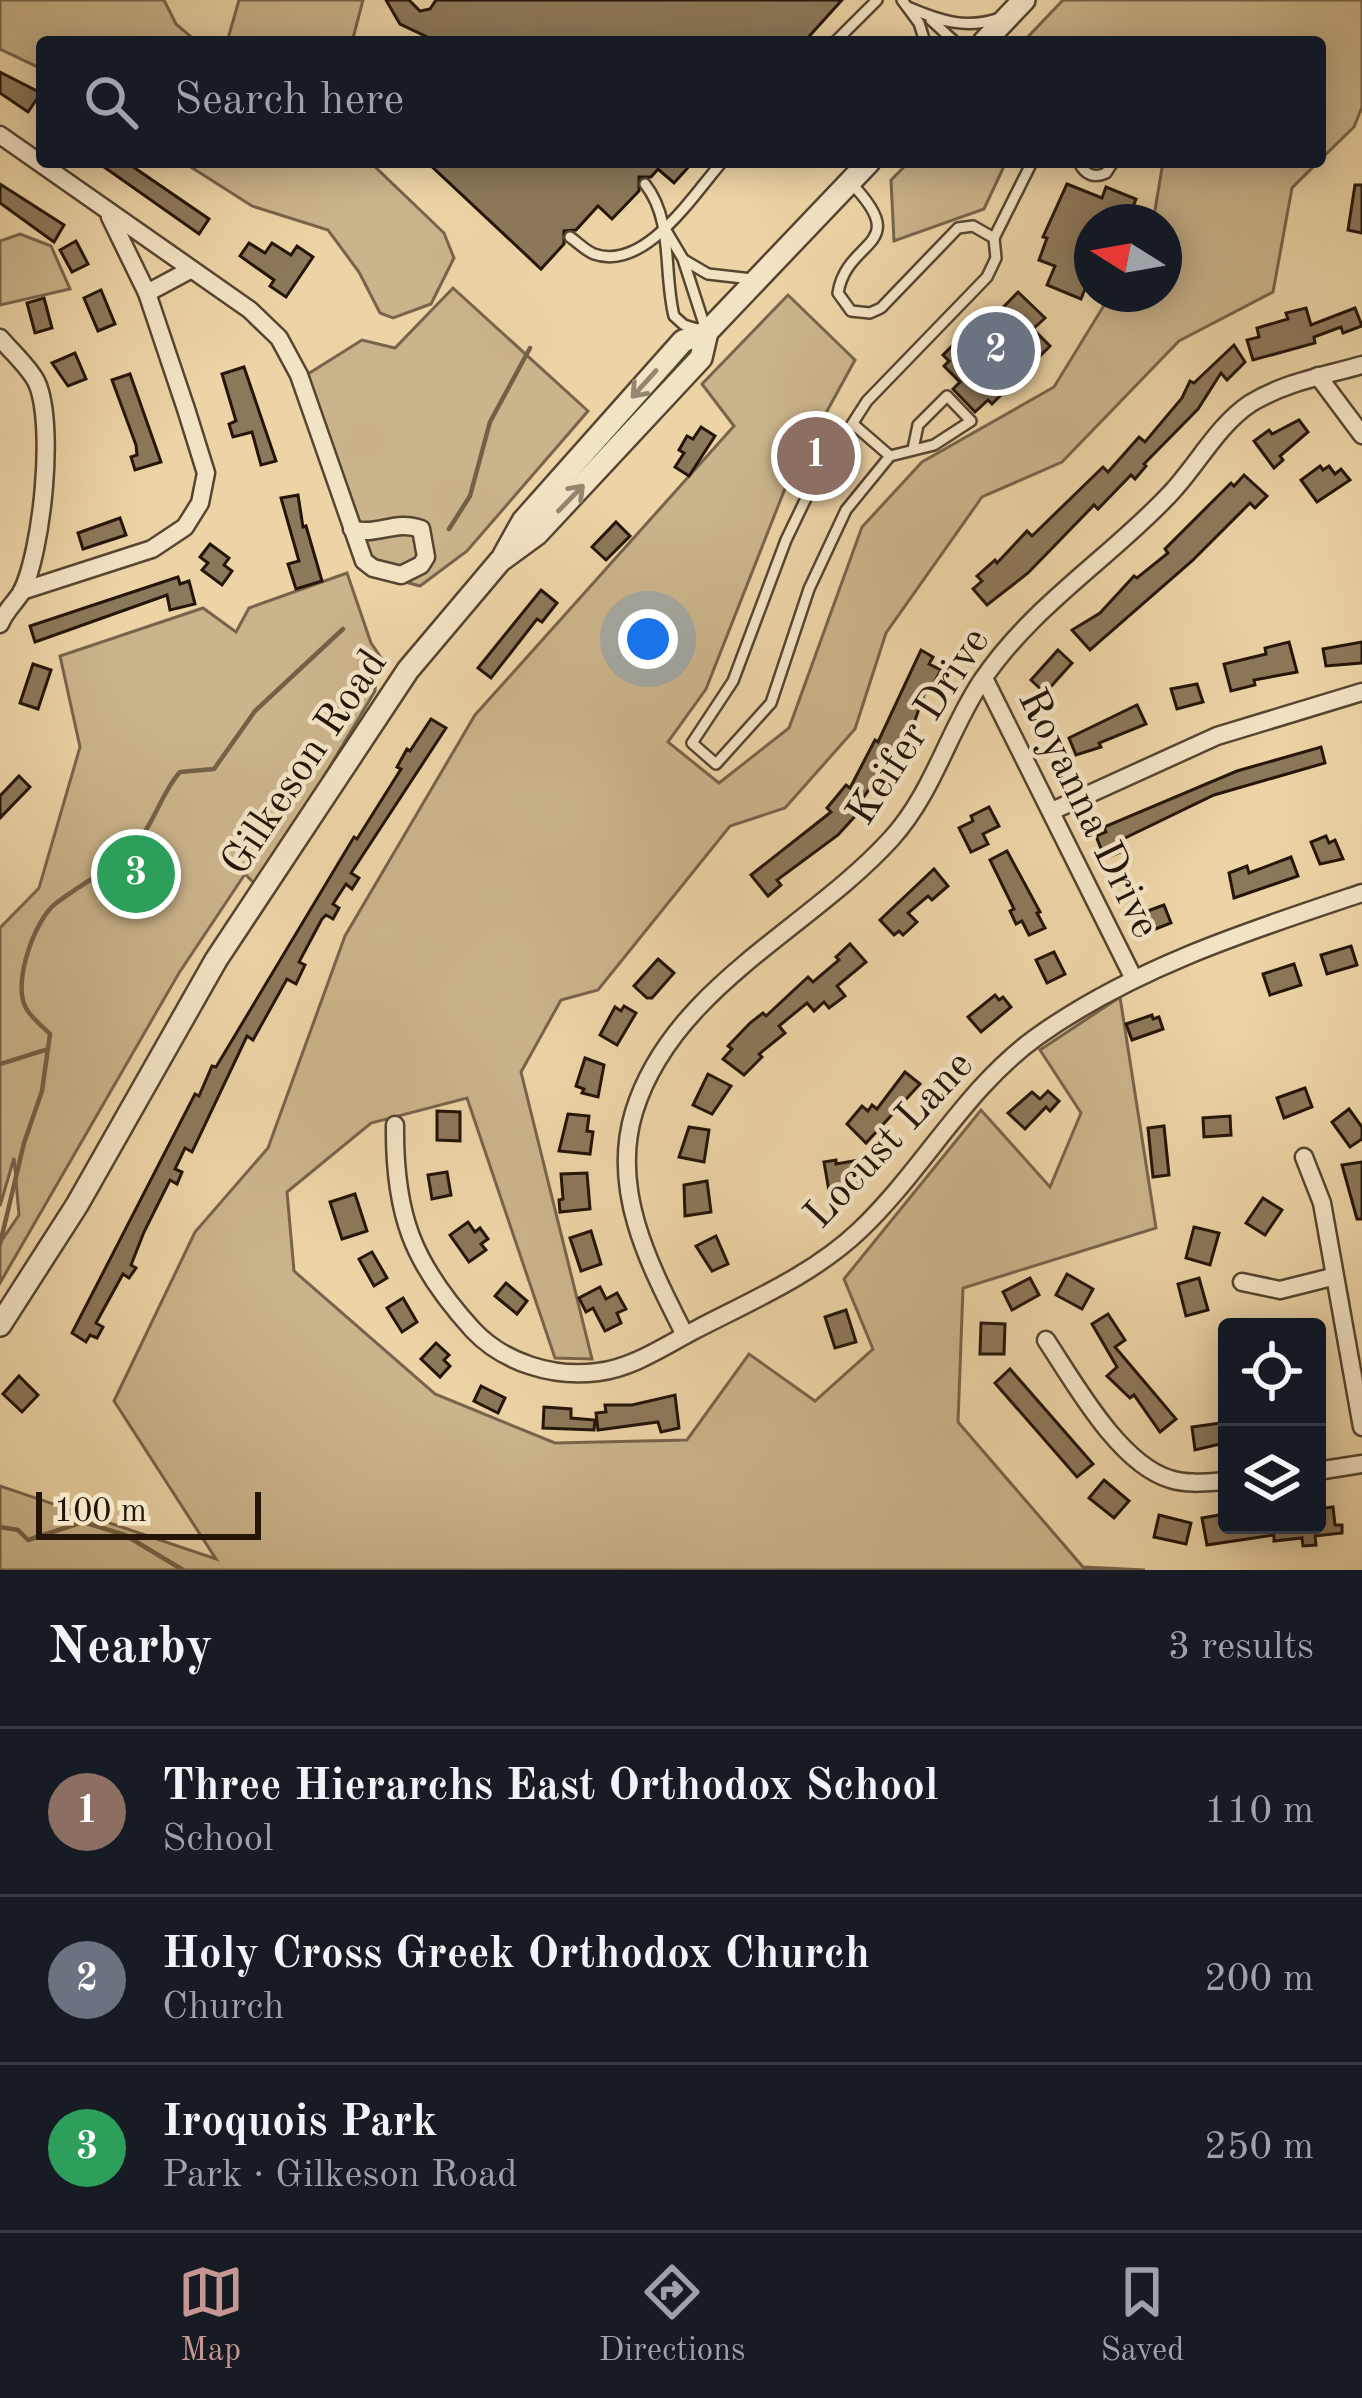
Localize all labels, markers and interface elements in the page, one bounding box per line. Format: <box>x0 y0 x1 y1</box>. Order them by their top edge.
search box <box>36 36 1326 168</box>
icon: search <box>78 69 144 135</box>
text: Search here <box>174 79 404 124</box>
north arrow <box>1074 204 1182 312</box>
pin: 2 <box>957 306 1035 396</box>
one-way arrow <box>631 369 658 399</box>
pin: 1 <box>777 411 855 501</box>
one-way arrow <box>556 484 584 514</box>
your location <box>618 609 678 669</box>
street label: Keifer Drive <box>840 621 998 833</box>
street label: Gilkeson Road <box>215 643 396 883</box>
street label: Royanna Drive <box>1009 683 1166 945</box>
pin: 3 <box>97 829 175 919</box>
street label: Locust Lane <box>798 1044 982 1237</box>
map controls <box>1218 1318 1326 1534</box>
button: locate <box>1218 1318 1326 1426</box>
button: layers <box>1218 1426 1326 1534</box>
scale bar <box>36 1486 261 1539</box>
text: 100 m <box>54 1496 147 1529</box>
text: Nearby <box>48 1623 213 1674</box>
text: 3 results <box>1168 1628 1314 1667</box>
text: Three Hierarchs East Orthodox School <box>162 1765 939 1810</box>
text: 1 <box>76 1792 98 1831</box>
text: 110 m <box>1204 1792 1314 1831</box>
text: School <box>162 1820 274 1859</box>
text: Holy Cross Greek Orthodox Church <box>162 1933 870 1978</box>
text: 2 <box>76 1960 98 1999</box>
text: 200 m <box>1204 1960 1314 1999</box>
text: Church <box>162 1988 284 2027</box>
text: Iroquois Park <box>162 2101 438 2146</box>
text: 3 <box>76 2128 98 2167</box>
text: 250 m <box>1204 2128 1314 2167</box>
text: Park · Gilkeson Road <box>162 2156 518 2195</box>
tab: Map <box>178 2259 244 2372</box>
tab: Directions <box>599 2259 745 2372</box>
tab: Saved <box>1100 2259 1184 2372</box>

